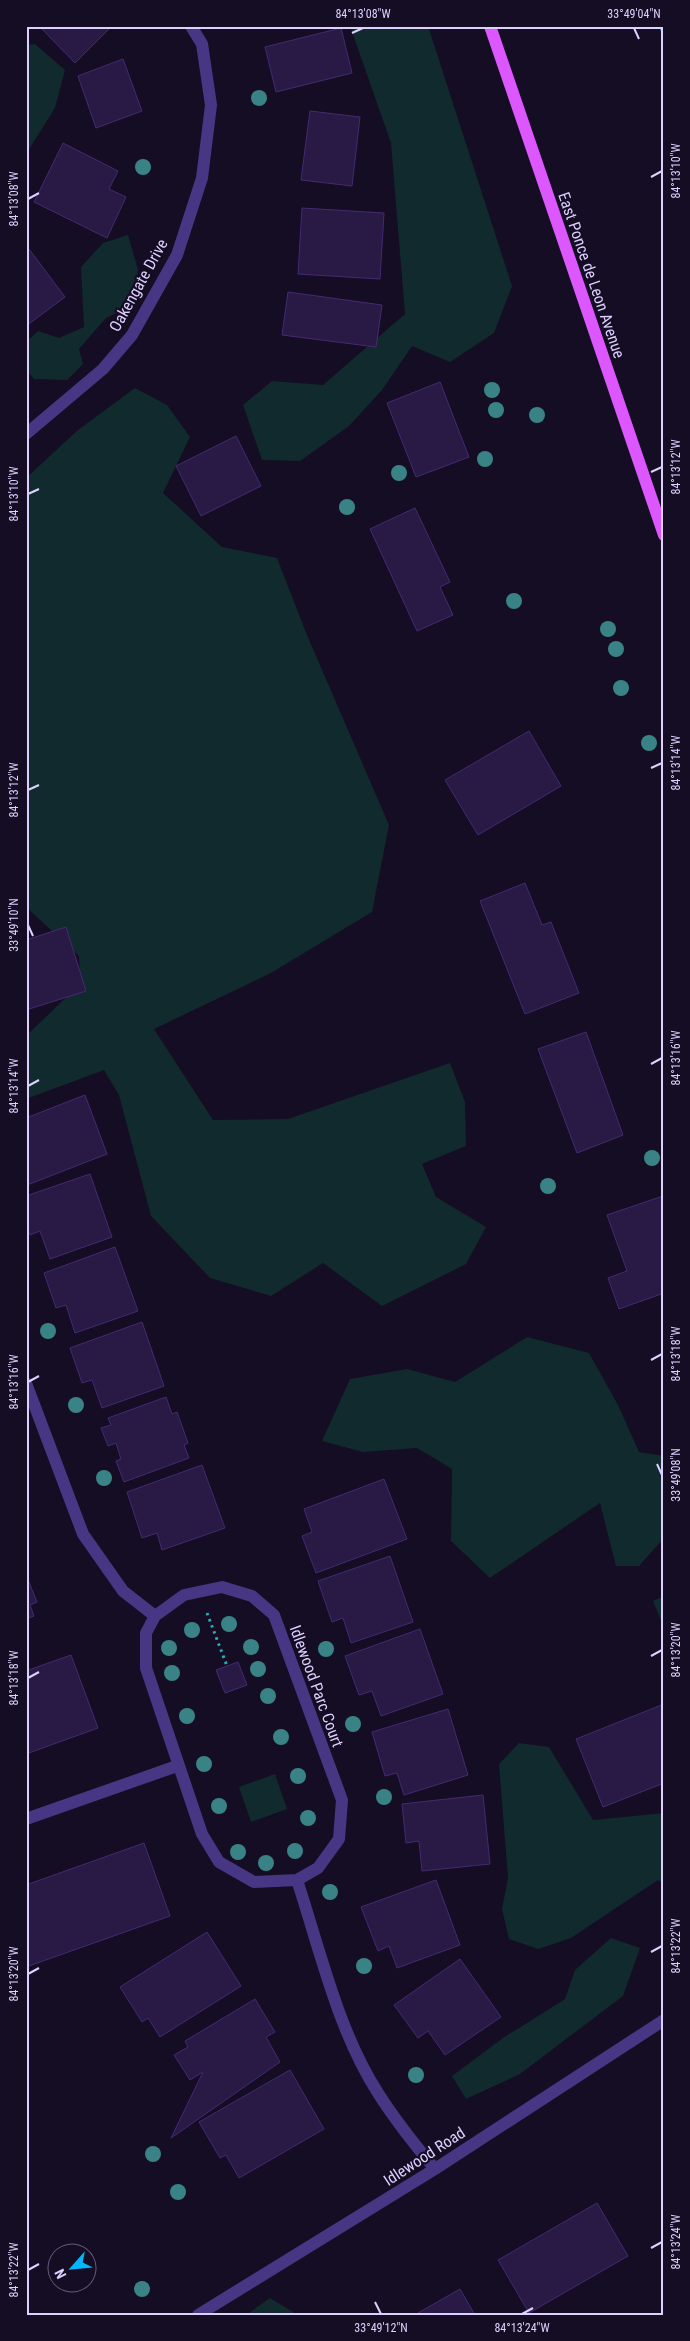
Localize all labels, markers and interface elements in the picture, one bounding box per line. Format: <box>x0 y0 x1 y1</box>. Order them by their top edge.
text: 84°13'08"W <box>335 7 391 21</box>
text: 33°49'04"N <box>607 7 661 21</box>
text: 84°13'10"W <box>669 143 683 199</box>
text: 84°13'08"W <box>7 171 21 227</box>
street label: East Ponce de Leon Avenue <box>554 190 629 361</box>
street label: Oakengate Drive <box>105 236 172 335</box>
text: 84°13'12"W <box>669 439 683 495</box>
text: 84°13'10"W <box>7 466 21 522</box>
text: 84°13'14"W <box>669 735 683 791</box>
text: 84°13'12"W <box>7 762 21 818</box>
text: 33°49'10"N <box>7 898 21 952</box>
text: 84°13'16"W <box>669 1030 683 1086</box>
text: 84°13'14"W <box>7 1058 21 1114</box>
text: 84°13'18"W <box>669 1326 683 1382</box>
text: 84°13'16"W <box>7 1354 21 1410</box>
text: 33°49'08"N <box>669 1448 683 1502</box>
text: 84°13'20"W <box>669 1622 683 1678</box>
street label: Idlewood Parc Court <box>286 1623 347 1750</box>
text: 84°13'18"W <box>7 1650 21 1706</box>
text: 84°13'22"W <box>669 1918 683 1974</box>
text: 84°13'20"W <box>7 1946 21 2002</box>
street label: Idlewood Road <box>380 2123 469 2190</box>
text: 84°13'24"W <box>669 2214 683 2270</box>
text: 84°13'22"W <box>7 2242 21 2298</box>
north arrow <box>48 2244 98 2294</box>
text: N <box>51 2266 69 2281</box>
text: 33°49'12"N <box>354 2321 408 2335</box>
text: 84°13'24"W <box>494 2321 550 2335</box>

